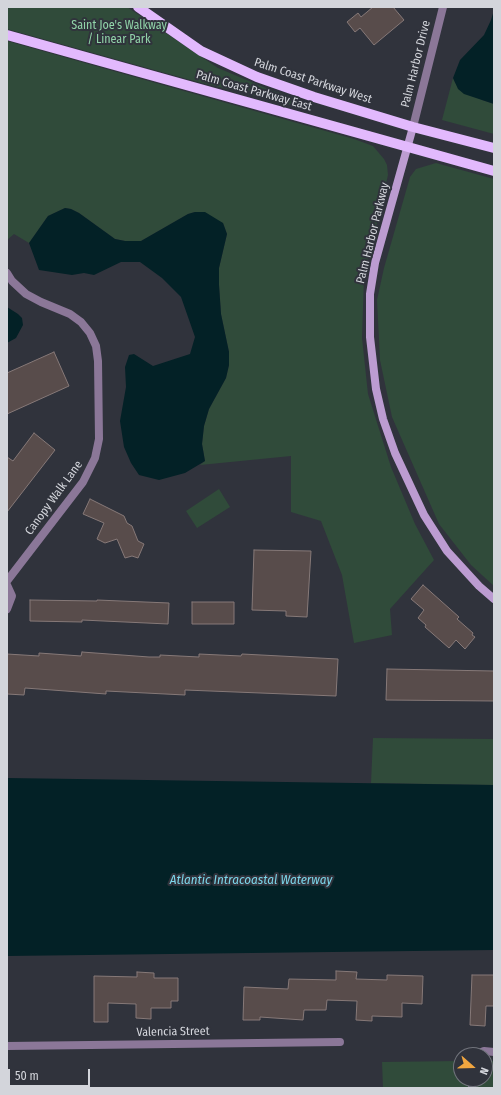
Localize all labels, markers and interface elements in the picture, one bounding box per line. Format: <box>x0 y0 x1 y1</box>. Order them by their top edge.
park label: Saint Joe's Walkway / Linear Park <box>71 19 167 47</box>
street label: Palm Harbor Drive <box>398 19 434 109</box>
street label: Palm Coast Parkway West <box>252 55 374 107</box>
street label: Palm Coast Parkway East <box>195 68 313 114</box>
street label: Palm Harbor Parkway <box>353 181 393 285</box>
street label: Canopy Walk Lane <box>22 458 86 538</box>
water label: Atlantic Intracoastal Waterway <box>170 872 332 888</box>
street label: Valencia Street <box>136 1024 210 1040</box>
north arrow <box>453 1047 493 1087</box>
scale bar <box>10 1061 92 1087</box>
text: N <box>477 1066 491 1076</box>
text: 50 m <box>15 1069 39 1083</box>

